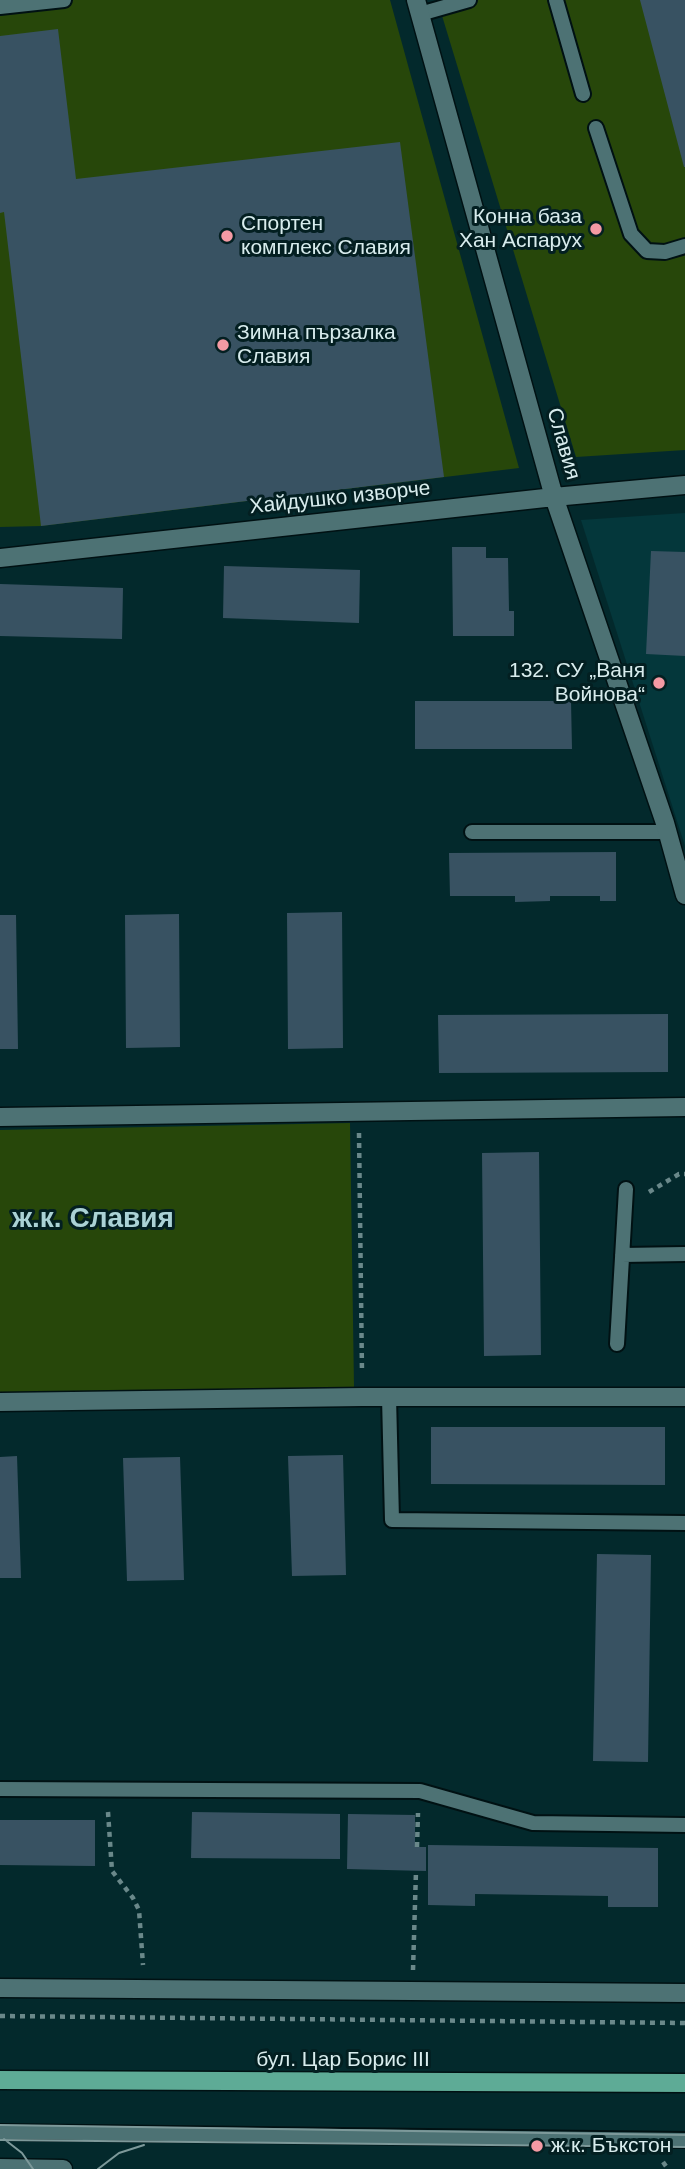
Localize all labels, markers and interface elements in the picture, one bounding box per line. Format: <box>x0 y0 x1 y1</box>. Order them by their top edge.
place label: Конна база Хан Аспарух <box>459 204 582 254</box>
place label: Спортен комплекс Славия <box>241 211 411 261</box>
marker: Конна база Хан Аспарух <box>588 221 604 237</box>
marker: Спортен комплекс Славия <box>219 228 235 244</box>
place label: Зимна пързалка Славия <box>237 320 396 370</box>
marker: Зимна пързалка Славия <box>215 337 231 353</box>
street label: Славия <box>541 405 585 483</box>
street label: Хайдушко изворче <box>248 476 432 520</box>
place label: 132. СУ „Ваня Войнова“ <box>509 658 645 708</box>
marker: 132. СУ „Ваня Войнова“ <box>651 675 667 691</box>
district label: ж.к. Славия <box>12 1202 174 1236</box>
street label: бул. Цар Борис III <box>256 2047 430 2073</box>
place label: ж.к. Бъкстон <box>551 2133 671 2159</box>
marker: ж.к. Бъкстон <box>529 2138 545 2154</box>

